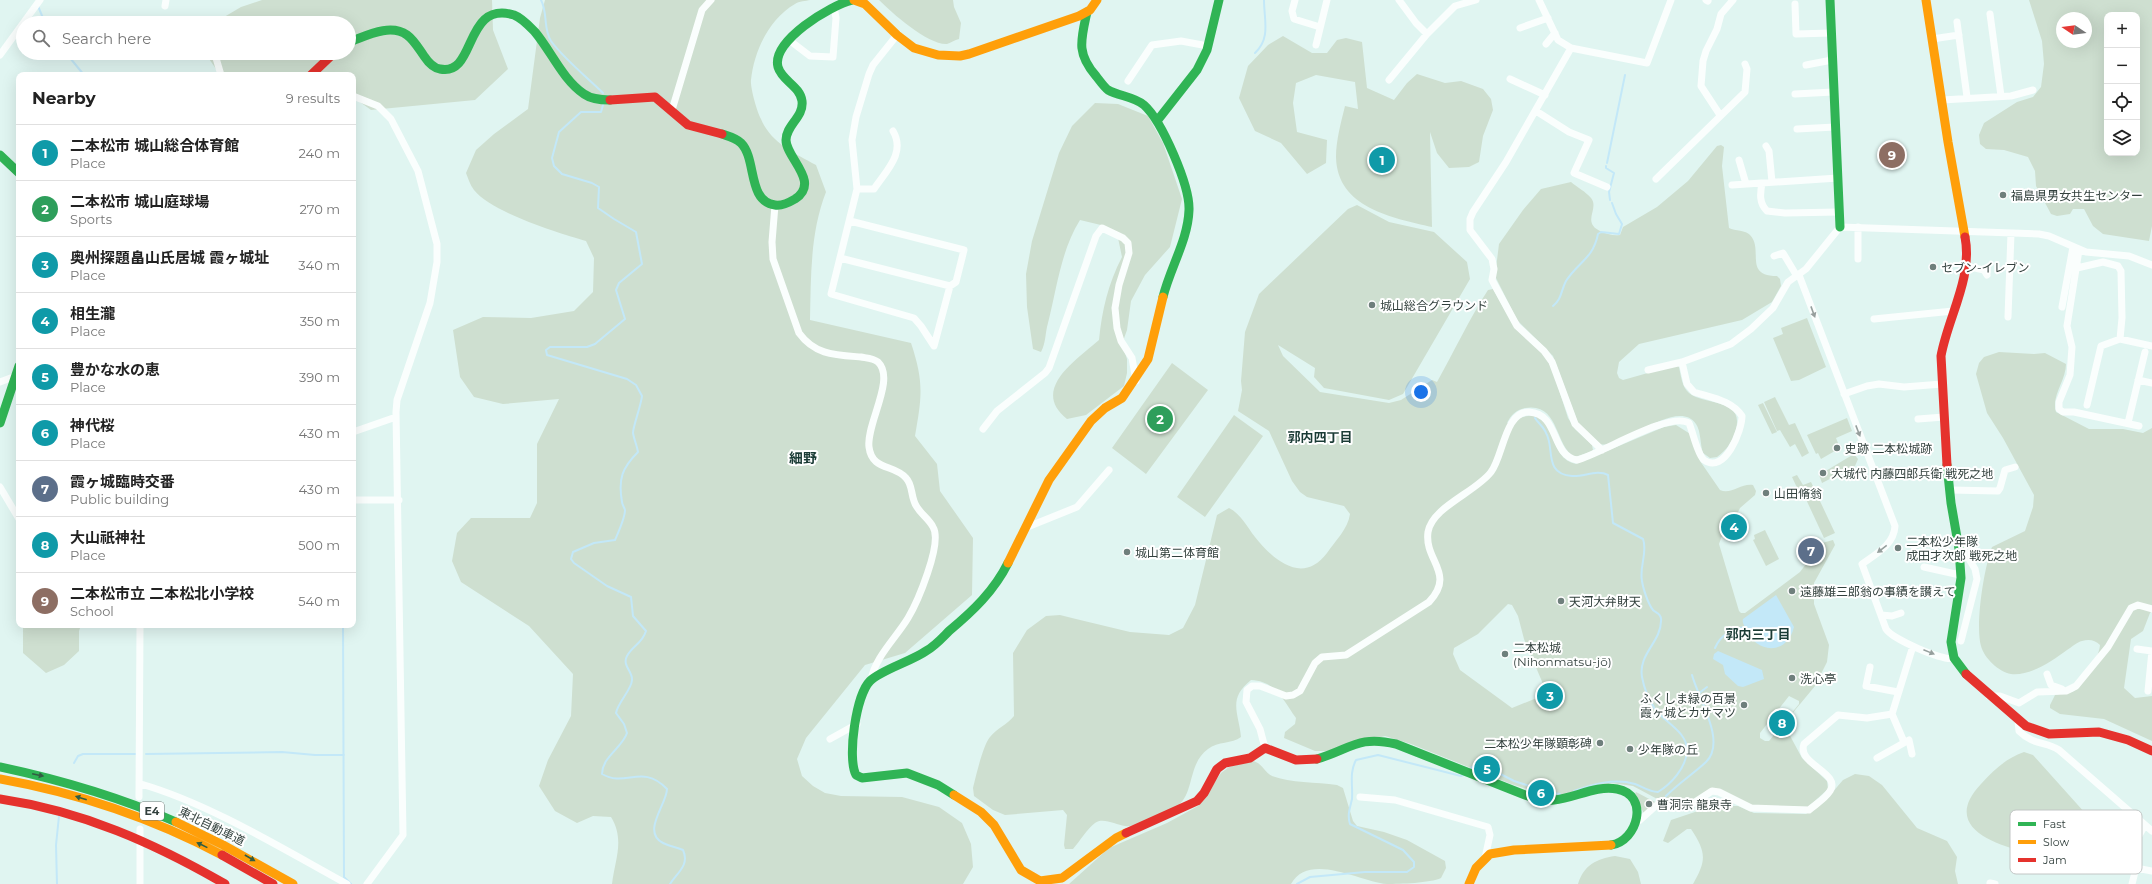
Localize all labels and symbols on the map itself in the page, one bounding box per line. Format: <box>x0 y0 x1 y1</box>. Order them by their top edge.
north arrow <box>2056 12 2092 48</box>
pin: 9 <box>1879 140 1905 170</box>
pin: 1 <box>1369 145 1395 175</box>
place label: 福島県男女共生センター <box>2011 188 2143 203</box>
marker: 福島県男女共生センター <box>1998 190 2008 200</box>
place label: セブン-イレブン <box>1941 260 2030 275</box>
marker: セブン-イレブン <box>1928 262 1938 272</box>
place label: 城山総合グラウンド <box>1380 298 1488 313</box>
marker: 城山総合グラウンド <box>1367 300 1377 310</box>
one-way arrow <box>1811 306 1817 318</box>
your location <box>1411 382 1431 402</box>
pin: 2 <box>1147 404 1173 434</box>
one-way arrow <box>1855 425 1861 437</box>
district label: 郭内四丁目 <box>1287 429 1353 445</box>
place label: 史跡 二本松城跡 <box>1845 441 1932 456</box>
marker: 史跡 二本松城跡 <box>1832 443 1842 453</box>
district label: 細野 <box>789 449 817 467</box>
place label: 大城代 内藤四郎兵衛 戦死之地 <box>1831 466 1993 481</box>
marker: 大城代 内藤四郎兵衛 戦死之地 <box>1818 468 1828 478</box>
place label: 山田脩翁 <box>1774 486 1822 501</box>
marker: 山田脩翁 <box>1761 488 1771 498</box>
pin: 4 <box>1721 512 1747 542</box>
place label: 二本松少年隊 成田才次郎 戦死之地 <box>1906 534 2017 563</box>
pin: 7 <box>1798 536 1824 566</box>
marker: 二本松少年隊 成田才次郎 戦死之地 <box>1893 543 1903 553</box>
one-way arrow <box>1876 544 1887 553</box>
place label: 城山第二体育館 <box>1135 545 1219 560</box>
marker: 城山第二体育館 <box>1122 547 1132 557</box>
place label: 遠藤雄三郎翁の事績を讃えて <box>1800 584 1955 599</box>
marker: 遠藤雄三郎翁の事績を讃えて <box>1787 586 1797 596</box>
place label: 天河大弁財天 <box>1569 594 1641 609</box>
marker: 天河大弁財天 <box>1556 596 1566 606</box>
district label: 郭内三丁目 <box>1725 626 1791 642</box>
place label: 二本松城 (Nihonmatsu-jō) <box>1513 640 1612 669</box>
marker: 二本松城 (Nihonmatsu-jō) <box>1500 649 1510 659</box>
one-way arrow <box>1924 650 1936 656</box>
place label: 洗心亭 <box>1800 671 1836 686</box>
marker: 洗心亭 <box>1787 673 1797 683</box>
pin: 3 <box>1537 681 1563 711</box>
place label: ふくしま緑の百景 霞ヶ城とカサマツ <box>1640 691 1736 720</box>
marker: ふくしま緑の百景 霞ヶ城とカサマツ <box>1739 700 1749 710</box>
pin: 8 <box>1769 708 1795 738</box>
place label: 二本松少年隊顕彰碑 <box>1484 736 1592 751</box>
marker: 二本松少年隊顕彰碑 <box>1595 738 1605 748</box>
place label: 少年隊の丘 <box>1638 742 1698 757</box>
marker: 少年隊の丘 <box>1625 744 1635 754</box>
pin: 5 <box>1474 754 1500 784</box>
one-way arrow <box>32 773 44 779</box>
pin: 6 <box>1528 778 1554 808</box>
one-way arrow <box>75 795 87 801</box>
place label: 曹洞宗 龍泉寺 <box>1657 797 1732 812</box>
marker: 曹洞宗 龍泉寺 <box>1644 799 1654 809</box>
road number: E4 <box>140 802 164 820</box>
street label: 東北自動車道 <box>176 803 248 849</box>
legend <box>2010 810 2142 874</box>
text: Fast <box>2043 817 2067 831</box>
text: Slow <box>2043 835 2069 849</box>
one-way arrow <box>196 842 208 849</box>
text: Jam <box>2042 853 2067 867</box>
one-way arrow <box>244 855 255 862</box>

